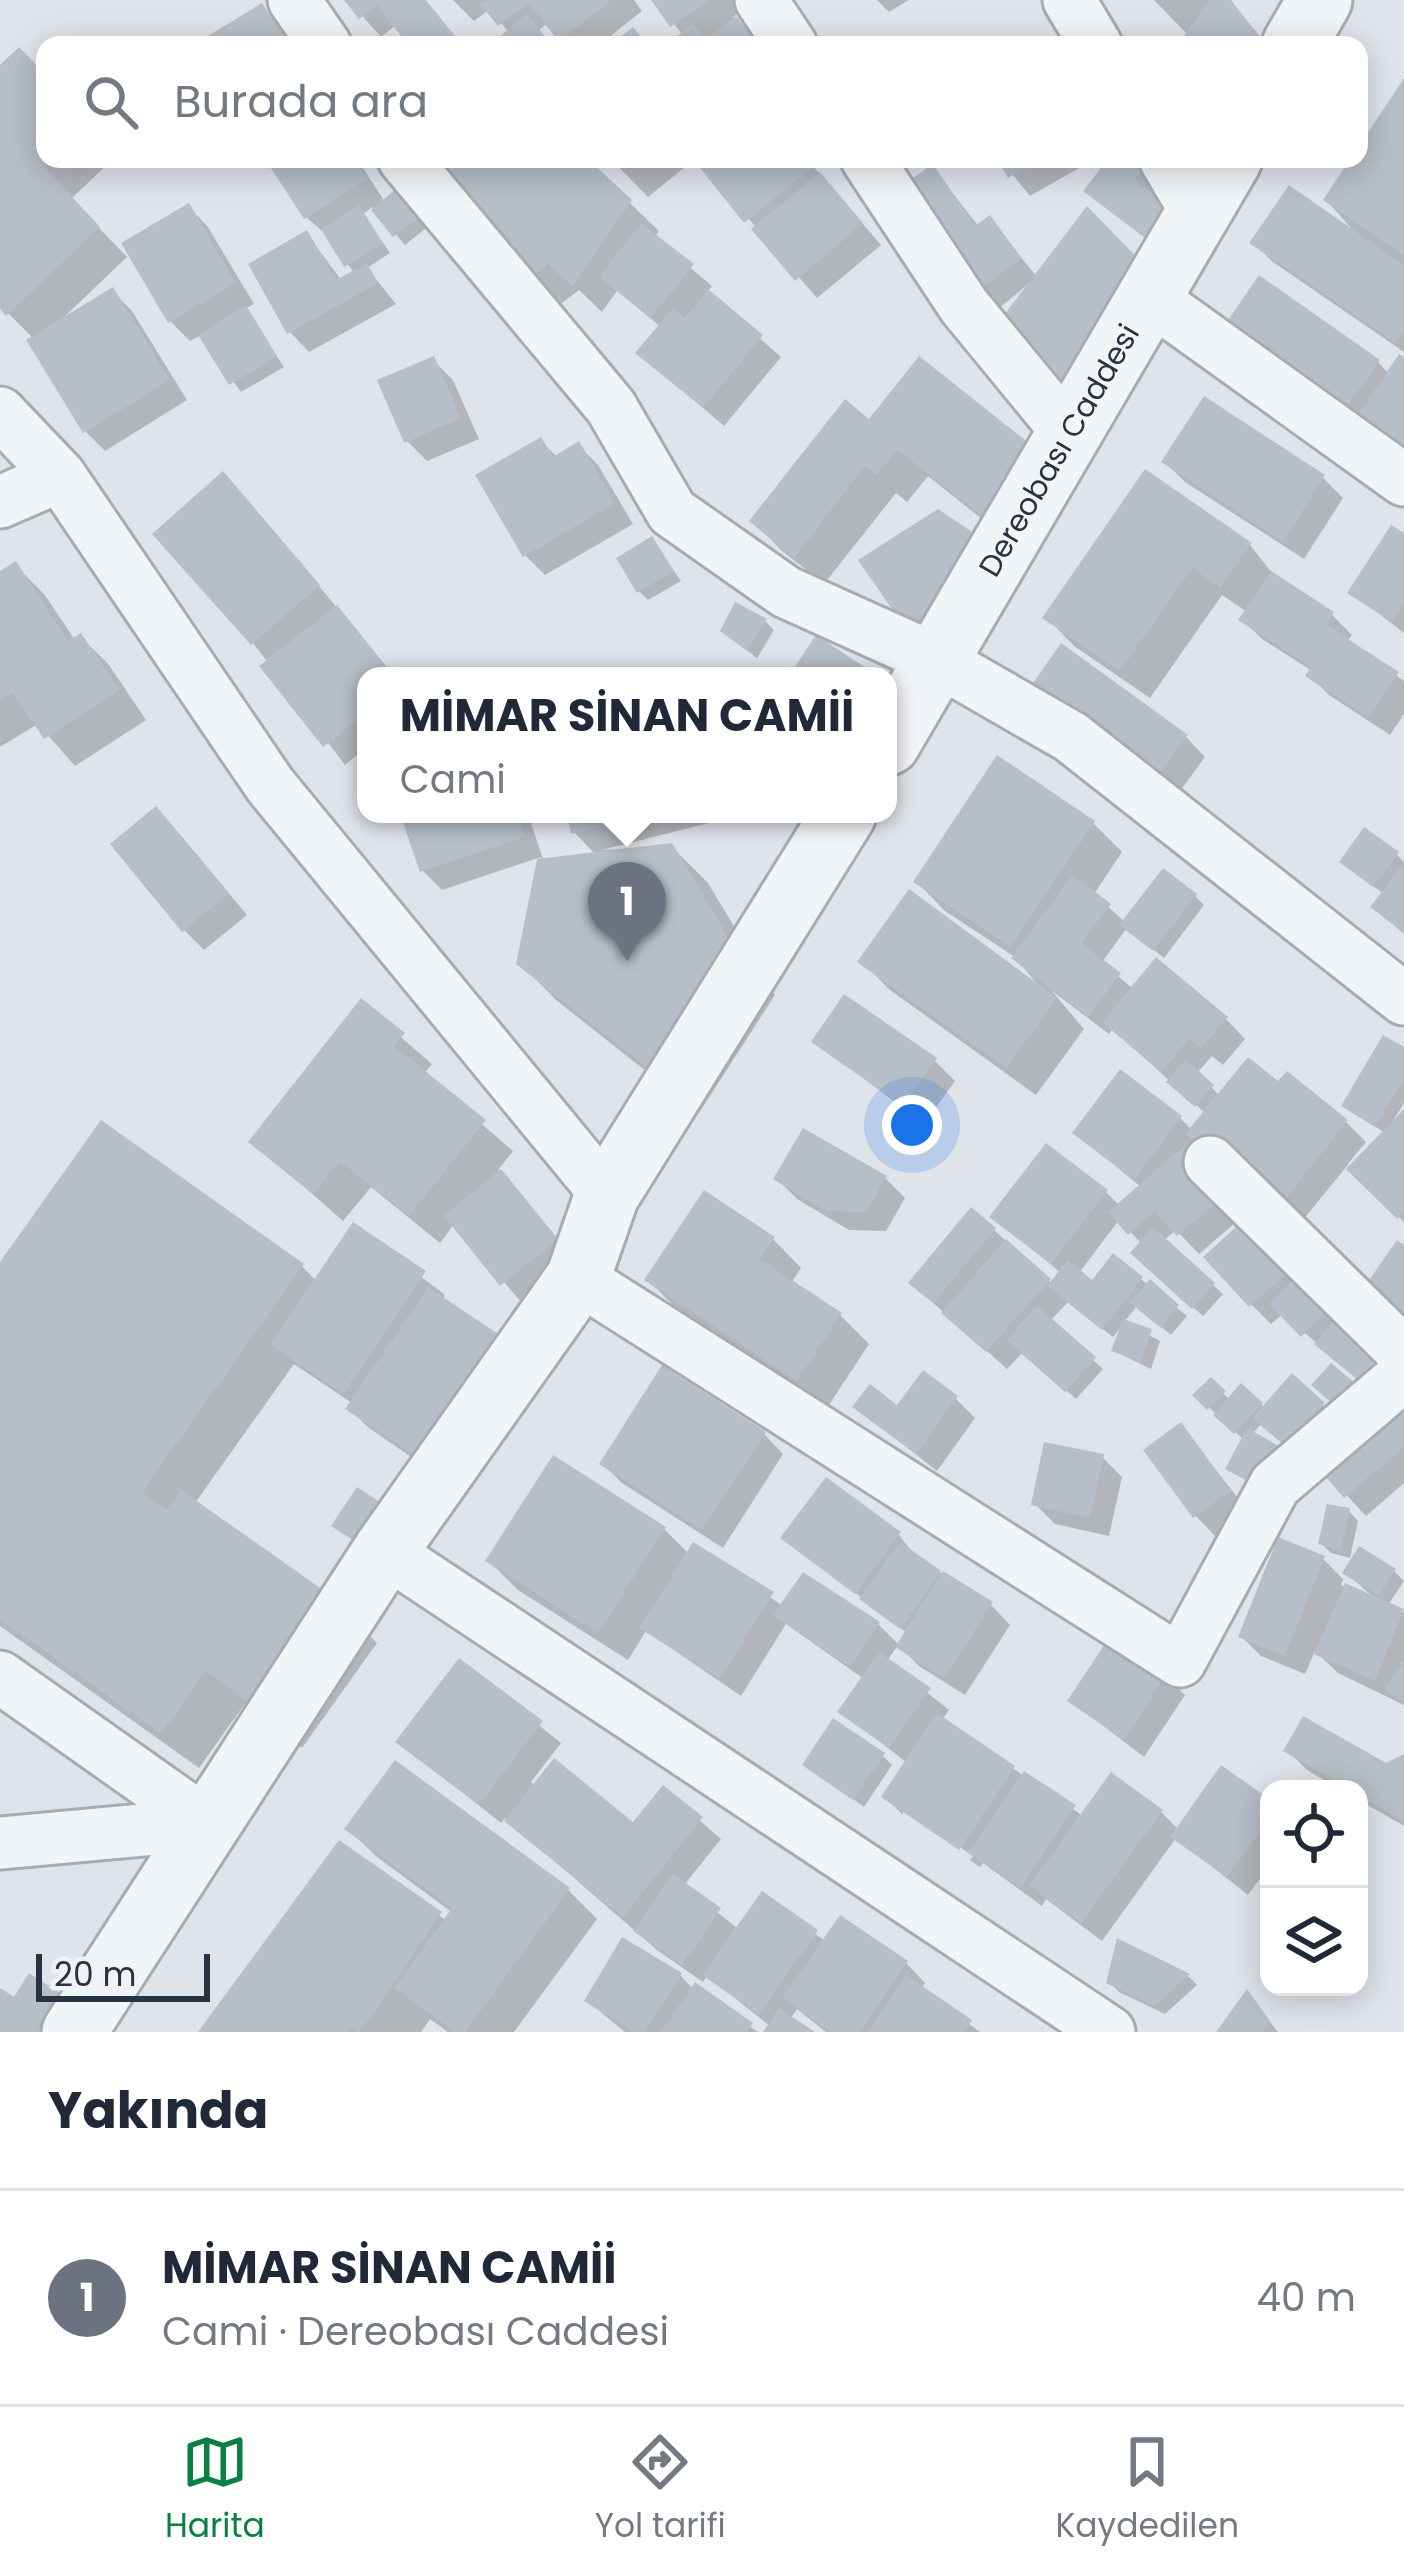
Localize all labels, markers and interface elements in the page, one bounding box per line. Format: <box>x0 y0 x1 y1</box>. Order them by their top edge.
search box <box>36 36 1368 168</box>
icon: search <box>78 69 144 135</box>
text: Burada ara <box>174 70 428 133</box>
street label: Dereobası Caddesi <box>968 316 1150 585</box>
popup <box>357 667 897 823</box>
text: MİMAR SİNAN CAMİİ <box>400 684 854 747</box>
text: Cami <box>400 752 506 807</box>
pin: 1 <box>588 862 666 961</box>
your location <box>882 1095 942 1155</box>
map controls <box>1260 1780 1368 1996</box>
button: locate <box>1260 1780 1368 1888</box>
button: layers <box>1260 1888 1368 1996</box>
scale bar <box>36 1948 210 2001</box>
text: 20 m <box>54 1951 137 1998</box>
text: Yakında <box>48 2074 268 2146</box>
text: MİMAR SİNAN CAMİİ <box>162 2236 617 2299</box>
text: 1 <box>80 2270 94 2325</box>
text: 40 m <box>1256 2270 1356 2325</box>
text: Cami · Dereobası Caddesi <box>162 2304 669 2359</box>
tab: Harita <box>165 2429 265 2551</box>
tab: Yol tarifi <box>595 2429 726 2551</box>
tab: Kaydedilen <box>1056 2429 1239 2551</box>

